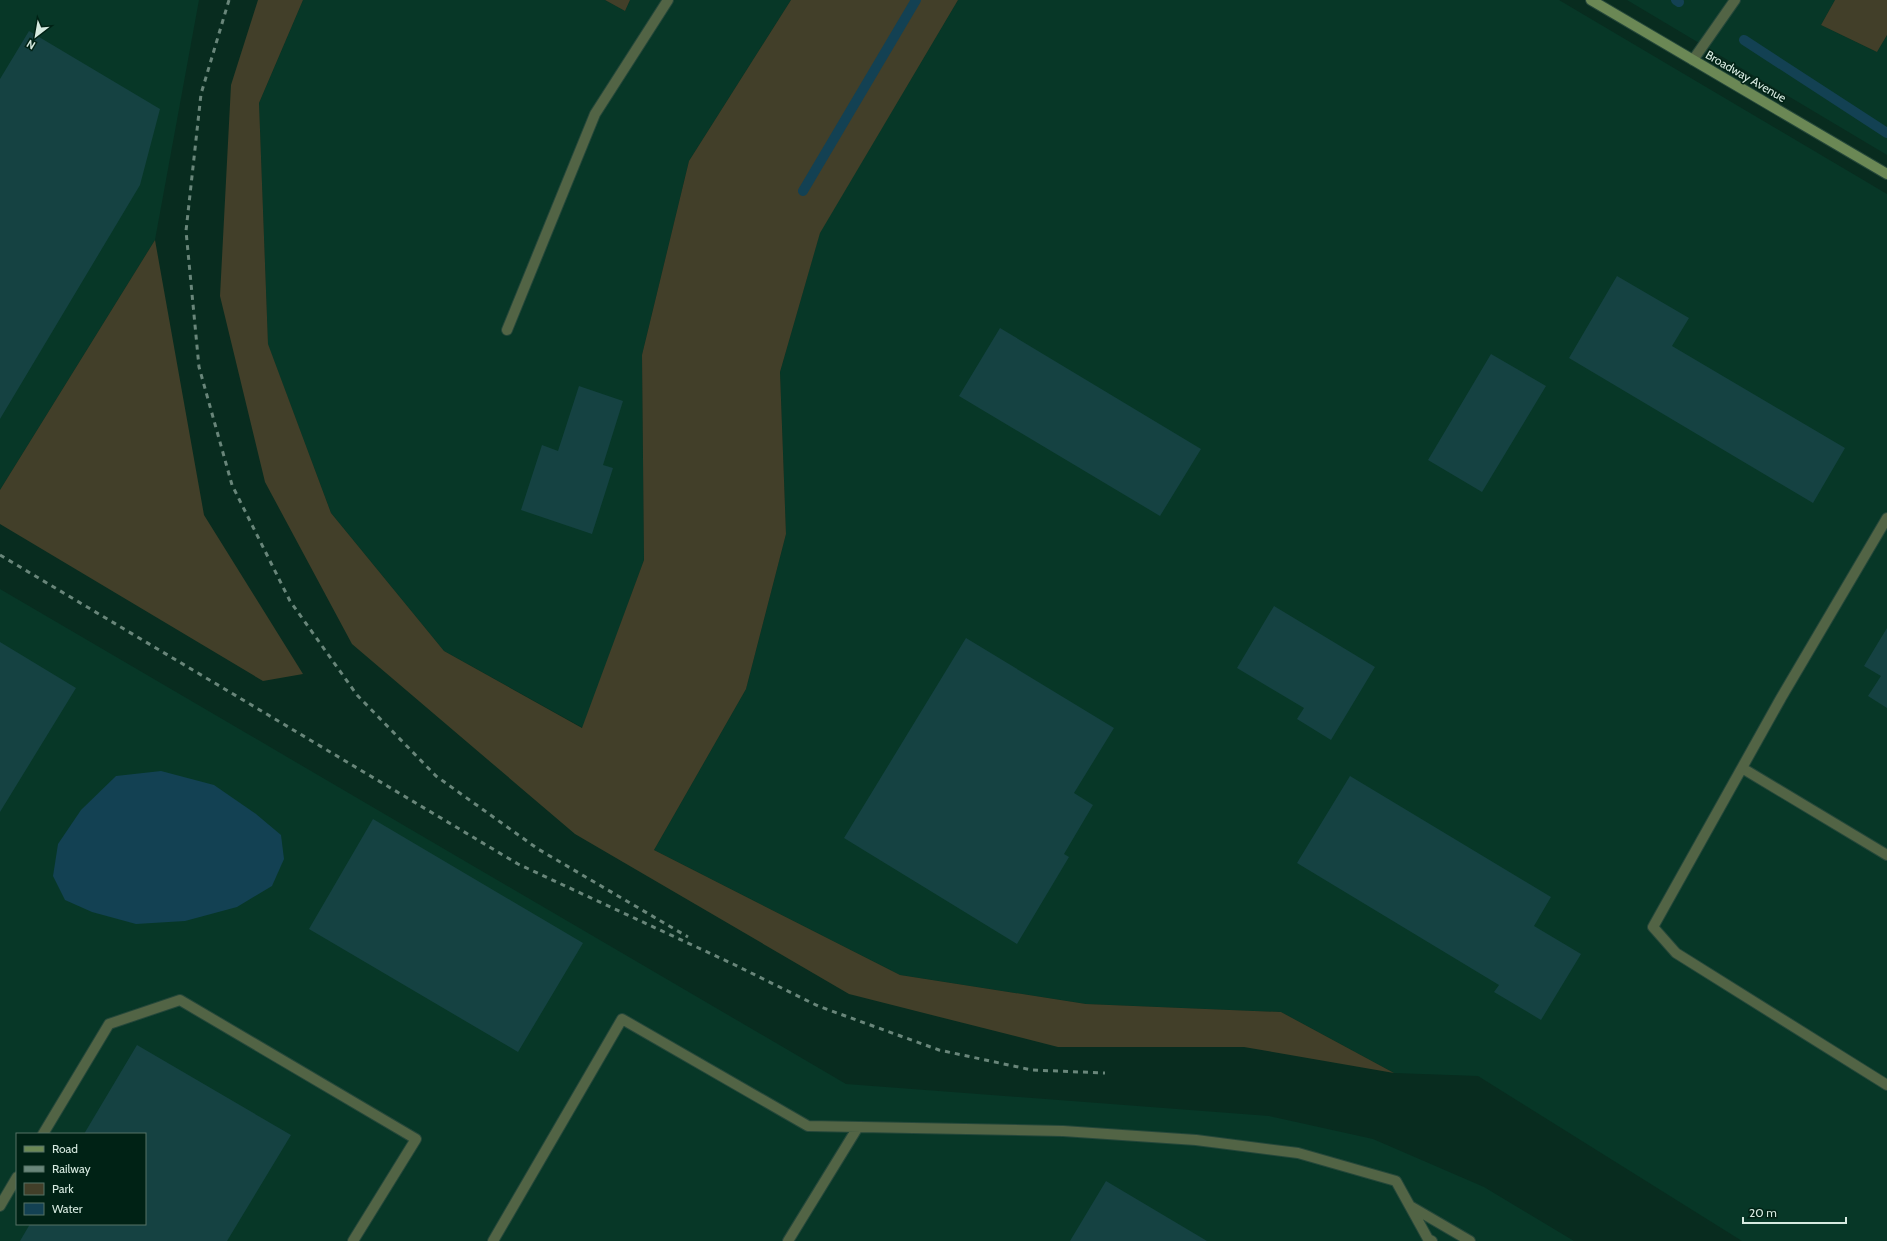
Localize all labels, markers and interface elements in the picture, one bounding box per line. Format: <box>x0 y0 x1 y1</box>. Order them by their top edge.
north arrow <box>16 16 56 56</box>
text: N <box>24 37 38 53</box>
street label: Broadway Avenue <box>1703 47 1789 105</box>
legend <box>16 1133 146 1225</box>
text: Road <box>52 1141 78 1156</box>
text: Railway <box>52 1161 90 1176</box>
text: Park <box>52 1181 74 1196</box>
scale bar <box>1743 1199 1846 1225</box>
text: Water <box>52 1201 83 1216</box>
text: 20 m <box>1749 1205 1777 1220</box>

